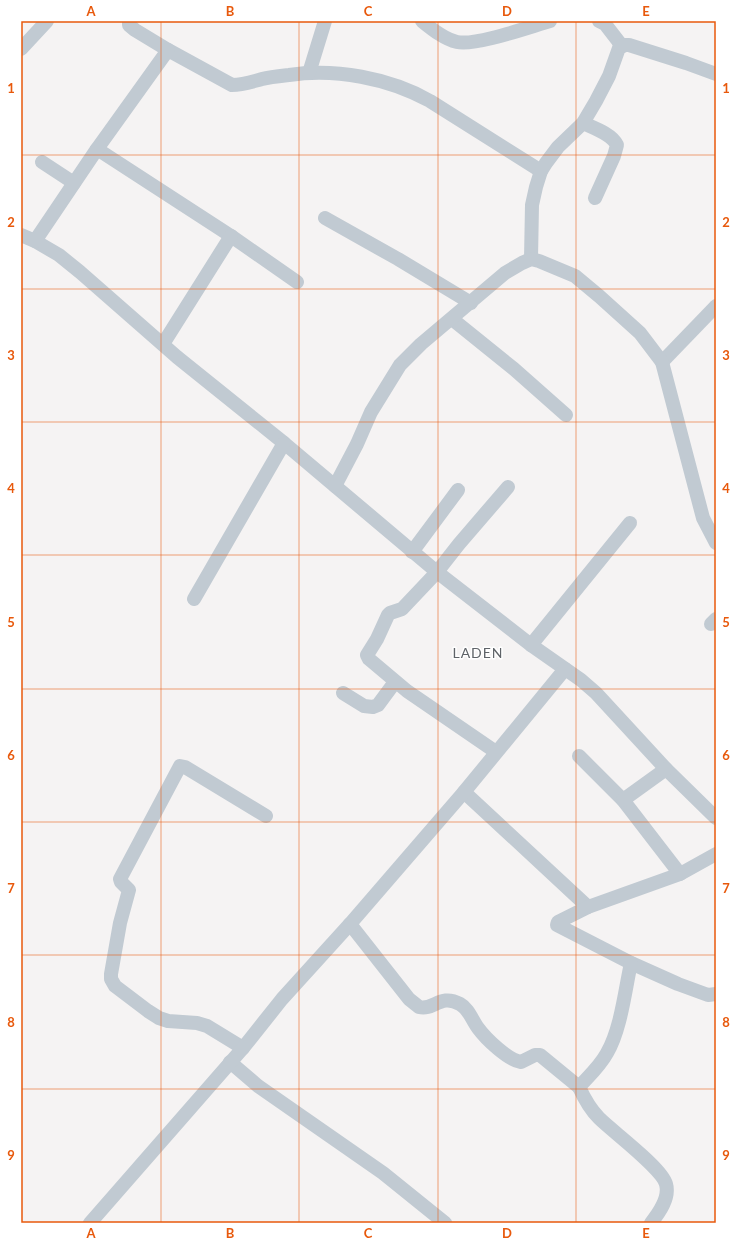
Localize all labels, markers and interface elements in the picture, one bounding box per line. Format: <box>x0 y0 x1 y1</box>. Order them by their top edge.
text: A <box>85 3 96 19</box>
text: B <box>226 3 235 19</box>
text: C <box>364 3 373 19</box>
text: D <box>502 3 512 19</box>
text: E <box>642 3 650 19</box>
text: 1 <box>7 80 15 96</box>
text: 1 <box>722 80 730 96</box>
text: 2 <box>7 214 15 230</box>
text: 2 <box>722 214 730 230</box>
text: 3 <box>7 347 15 363</box>
text: 3 <box>722 347 730 363</box>
text: 4 <box>7 480 15 496</box>
text: 4 <box>722 480 730 496</box>
text: 5 <box>7 614 15 630</box>
text: 5 <box>722 614 730 630</box>
district label: LADEN <box>452 644 504 661</box>
text: 6 <box>7 747 15 763</box>
text: 6 <box>722 747 730 763</box>
text: 7 <box>7 880 15 896</box>
text: 7 <box>722 880 730 896</box>
text: 8 <box>7 1014 15 1030</box>
text: 8 <box>722 1014 730 1030</box>
text: 9 <box>7 1147 15 1163</box>
text: 9 <box>722 1147 730 1163</box>
text: A <box>85 1225 96 1241</box>
text: B <box>226 1225 235 1241</box>
text: C <box>364 1225 373 1241</box>
text: D <box>502 1225 512 1241</box>
text: E <box>642 1225 650 1241</box>

